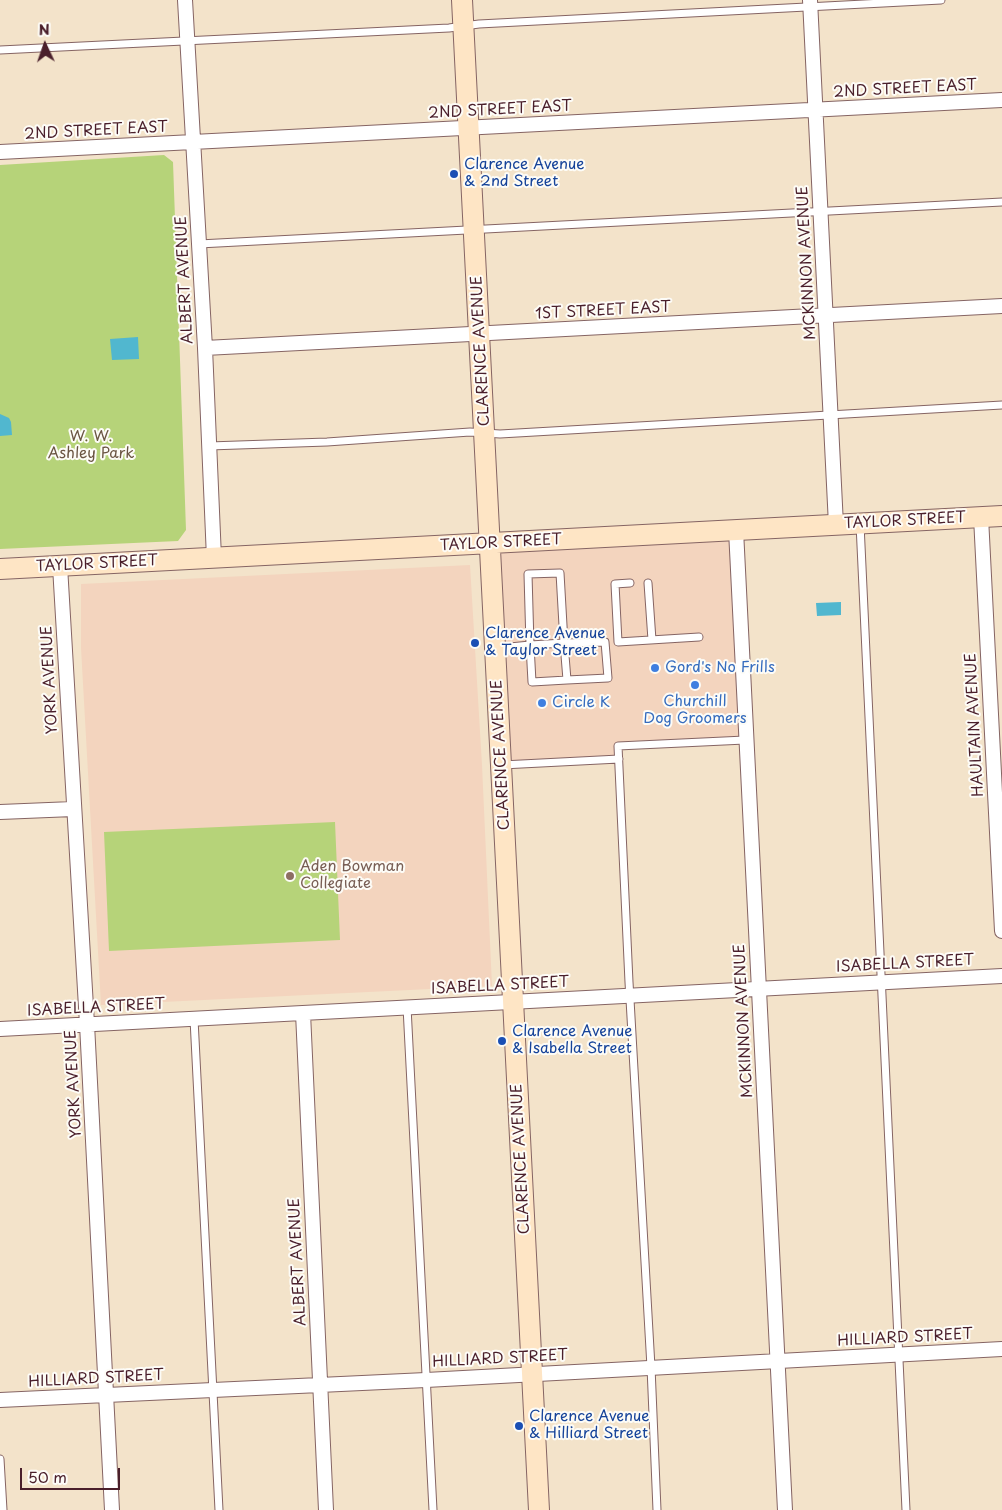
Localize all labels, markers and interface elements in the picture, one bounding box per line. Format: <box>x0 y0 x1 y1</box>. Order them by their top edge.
text: N <box>38 19 50 40</box>
north arrow <box>20 20 70 70</box>
street label: 2ND STREET EAST <box>833 76 977 102</box>
street label: 2ND STREET EAST <box>428 97 572 123</box>
street label: 2ND STREET EAST <box>24 118 168 144</box>
place label: Clarence Avenue & 2nd Street <box>464 156 585 191</box>
marker: Clarence Avenue & 2nd Street <box>448 168 460 180</box>
street label: MCKINNON AVENUE <box>794 186 820 340</box>
street label: ALBERT AVENUE <box>173 216 197 344</box>
street label: CLARENCE AVENUE <box>468 275 494 427</box>
street label: 1ST STREET EAST <box>535 298 671 324</box>
park label: W. W. Ashley Park <box>48 428 134 463</box>
street label: TAYLOR STREET <box>844 509 966 533</box>
street label: TAYLOR STREET <box>440 531 562 555</box>
street label: TAYLOR STREET <box>36 552 158 576</box>
street label: YORK AVENUE <box>38 625 62 735</box>
place label: Clarence Avenue & Taylor Street <box>485 625 606 660</box>
marker: Clarence Avenue & Taylor Street <box>469 637 481 649</box>
street label: HAULTAIN AVENUE <box>962 653 988 797</box>
place label: Gord's No Frills <box>665 659 775 677</box>
marker: Gord's No Frills <box>649 662 661 674</box>
street label: CLARENCE AVENUE <box>488 679 514 831</box>
marker: Churchill Dog Groomers <box>689 679 701 691</box>
place label: Churchill Dog Groomers <box>643 693 747 728</box>
place label: Circle K <box>552 694 610 712</box>
marker: Circle K <box>536 697 548 709</box>
place label: Aden Bowman Collegiate <box>300 858 404 893</box>
marker: Aden Bowman Collegiate <box>284 870 296 882</box>
street label: MCKINNON AVENUE <box>731 944 757 1098</box>
street label: ISABELLA STREET <box>836 951 974 977</box>
street label: ISABELLA STREET <box>431 973 569 999</box>
street label: ISABELLA STREET <box>27 995 165 1021</box>
place label: Clarence Avenue & Isabella Street <box>512 1023 633 1058</box>
street label: YORK AVENUE <box>62 1029 86 1139</box>
marker: Clarence Avenue & Isabella Street <box>496 1035 508 1047</box>
street label: CLARENCE AVENUE <box>508 1083 534 1235</box>
street label: ALBERT AVENUE <box>286 1198 310 1326</box>
street label: HILLIARD STREET <box>837 1325 973 1351</box>
street label: HILLIARD STREET <box>432 1346 568 1372</box>
street label: HILLIARD STREET <box>28 1366 164 1392</box>
place label: Clarence Avenue & Hilliard Street <box>529 1408 650 1443</box>
marker: Clarence Avenue & Hilliard Street <box>513 1420 525 1432</box>
scale bar <box>22 1458 122 1490</box>
text: 50 m <box>28 1465 67 1488</box>

